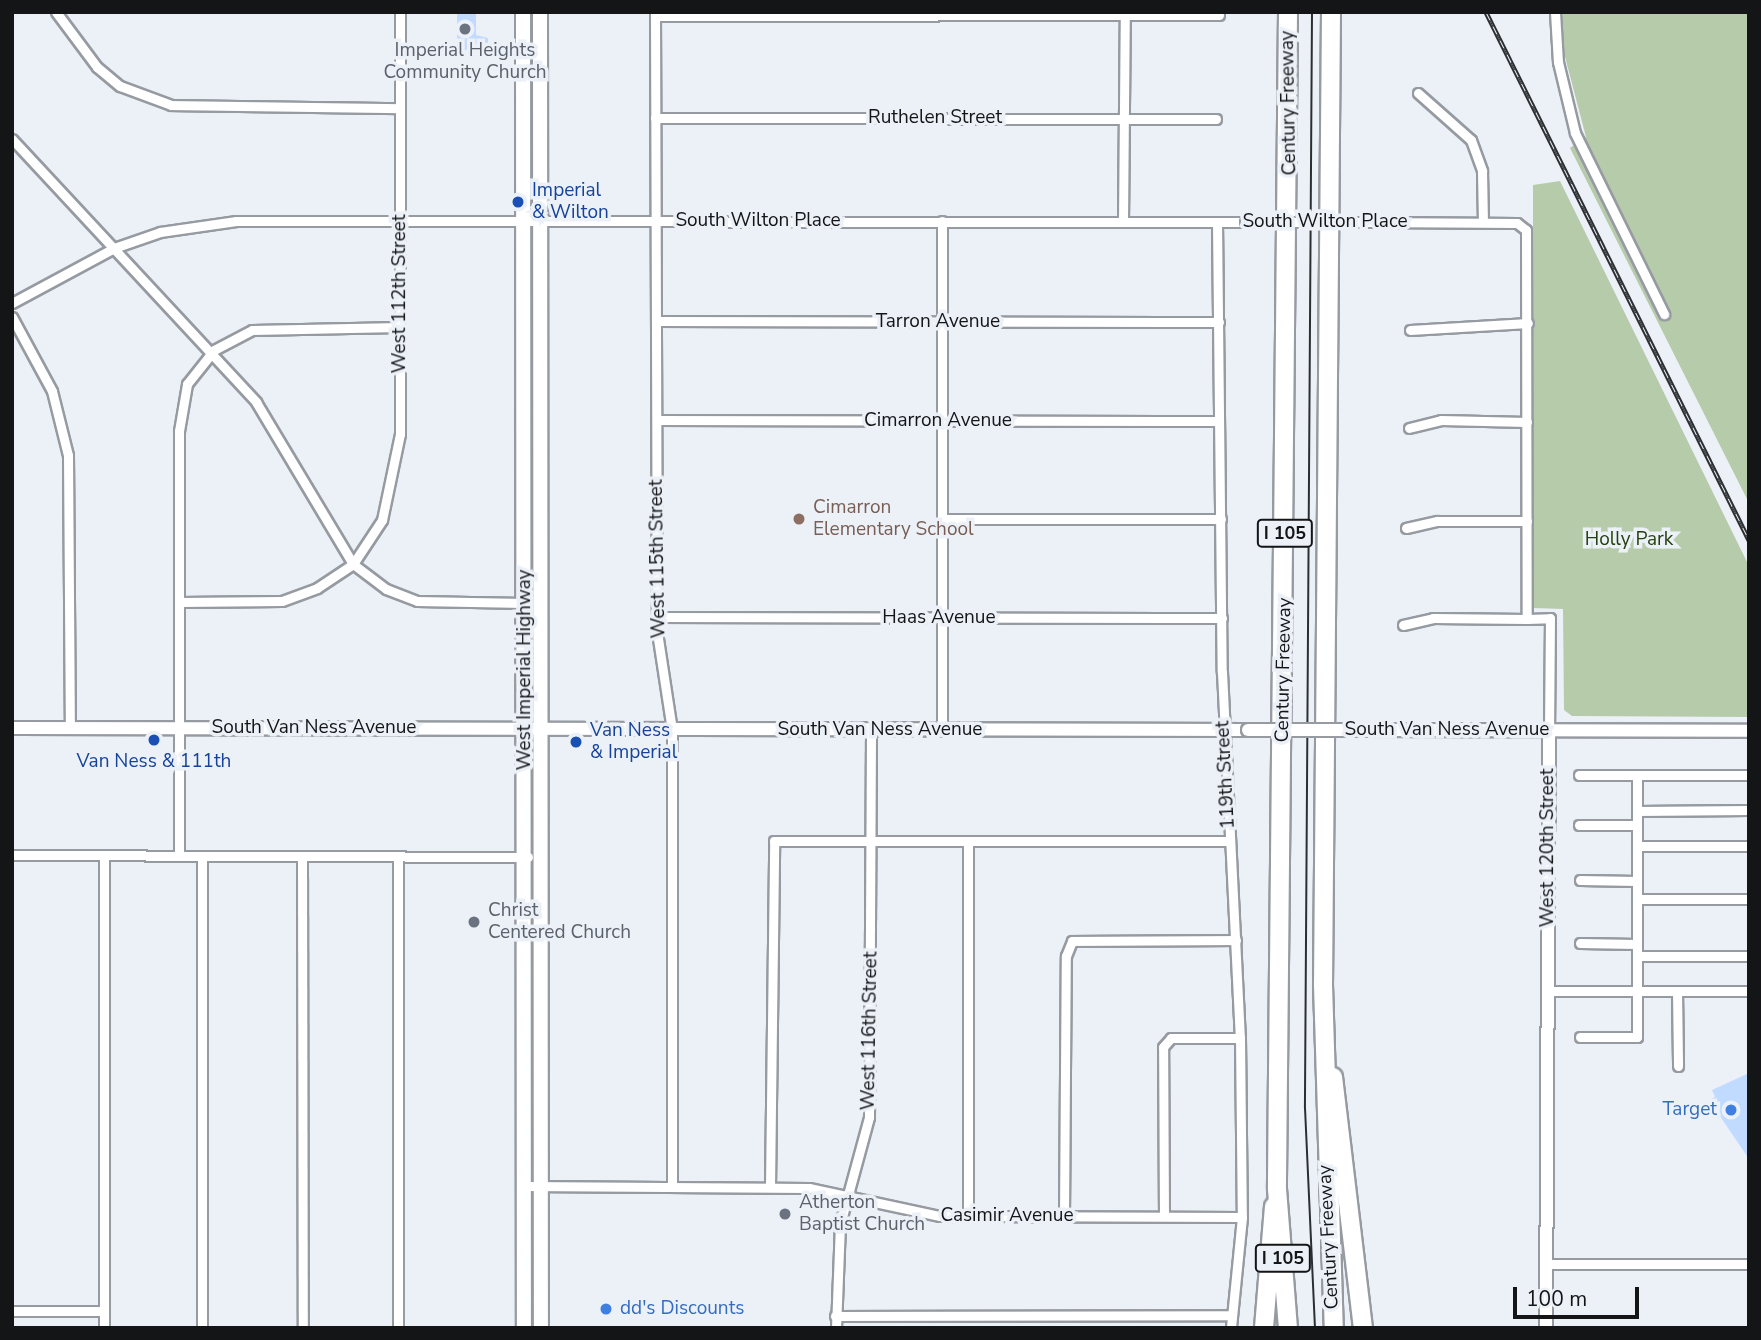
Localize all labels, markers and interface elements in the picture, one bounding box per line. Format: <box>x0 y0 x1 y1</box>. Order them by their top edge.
marker: Imperial Heights Community Church <box>457 21 473 37</box>
street label: Century Freeway <box>1276 30 1302 176</box>
place label: Imperial Heights Community Church <box>383 40 547 84</box>
street label: Ruthelen Street <box>868 107 1002 129</box>
place label: Imperial & Wilton <box>532 180 609 224</box>
marker: Imperial & Wilton <box>510 194 526 210</box>
street label: South Wilton Place <box>675 210 841 232</box>
street label: South Wilton Place <box>1242 211 1408 233</box>
street label: West 112th Street <box>389 215 411 373</box>
street label: Tarron Avenue <box>876 311 1000 333</box>
street label: Cimarron Avenue <box>864 410 1012 432</box>
street label: West 115th Street <box>645 479 671 639</box>
place label: Cimarron Elementary School <box>813 497 974 541</box>
marker: Cimarron Elementary School <box>791 511 807 527</box>
road number: I 105 <box>1255 518 1315 548</box>
park label: Holly Park <box>1585 529 1673 551</box>
street label: West Imperial Highway <box>514 570 536 770</box>
street label: Century Freeway <box>1271 597 1297 743</box>
street label: Haas Avenue <box>882 607 996 629</box>
street label: South Van Ness Avenue <box>212 717 416 739</box>
street label: South Van Ness Avenue <box>778 719 982 741</box>
street label: South Van Ness Avenue <box>1345 719 1549 741</box>
place label: Van Ness & Imperial <box>590 720 677 764</box>
street label: 119th Street <box>1212 720 1240 830</box>
marker: Van Ness & 111th <box>146 732 162 748</box>
marker: Van Ness & Imperial <box>568 734 584 750</box>
place label: Van Ness & 111th <box>77 751 231 773</box>
street label: West 120th Street <box>1537 769 1559 927</box>
place label: Christ Centered Church <box>488 900 631 944</box>
marker: Christ Centered Church <box>466 914 482 930</box>
street label: West 116th Street <box>857 951 883 1111</box>
place label: Target <box>1662 1099 1717 1121</box>
marker: Target <box>1723 1102 1739 1118</box>
street label: Century Freeway <box>1314 1164 1344 1310</box>
place label: Atherton Baptist Church <box>799 1192 925 1236</box>
street label: Casimir Avenue <box>940 1205 1074 1227</box>
marker: Atherton Baptist Church <box>777 1206 793 1222</box>
road number: I 105 <box>1253 1244 1313 1273</box>
scale bar <box>1516 1274 1642 1318</box>
text: 100 m <box>1526 1285 1587 1313</box>
place label: dd's Discounts <box>620 1298 744 1320</box>
marker: dd's Discounts <box>598 1301 614 1317</box>

